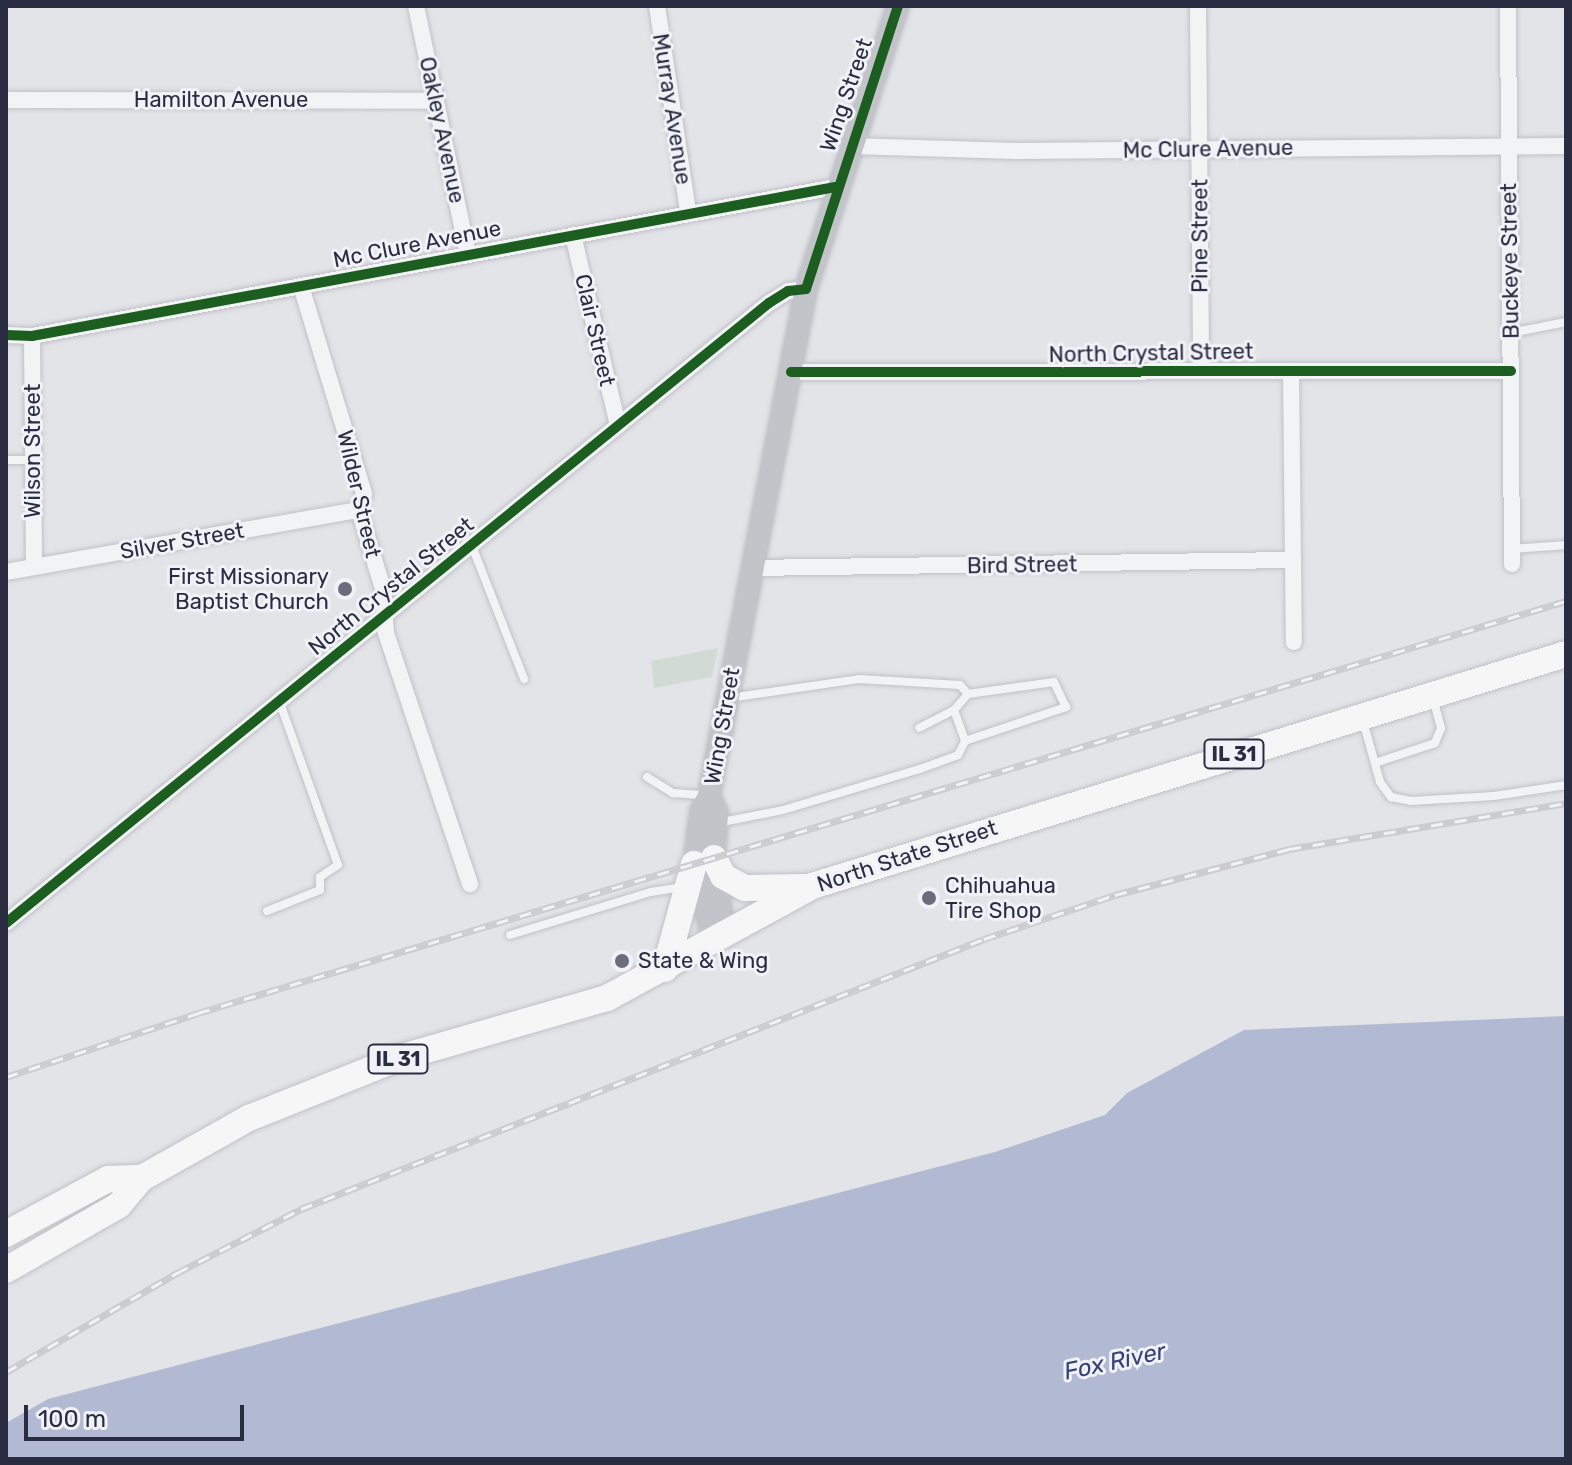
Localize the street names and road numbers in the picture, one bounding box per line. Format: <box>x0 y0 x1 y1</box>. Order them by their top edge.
street label: Murray Avenue <box>647 31 697 187</box>
street label: Wing Street <box>814 35 878 155</box>
street label: Oakley Avenue <box>413 54 471 206</box>
street label: Hamilton Avenue <box>133 87 309 113</box>
street label: Mc Clure Avenue <box>1122 134 1294 164</box>
street label: Pine Street <box>1187 179 1213 293</box>
street label: Buckeye Street <box>1495 183 1525 339</box>
street label: Mc Clure Avenue <box>330 215 504 273</box>
street label: Clair Street <box>569 271 621 389</box>
street label: North Crystal Street <box>1048 338 1254 368</box>
street label: Wilson Street <box>20 384 46 518</box>
street label: Wilder Street <box>331 427 387 561</box>
street label: North Crystal Street <box>303 511 479 661</box>
street label: Silver Street <box>118 517 246 565</box>
street label: Bird Street <box>967 551 1077 579</box>
street label: Wing Street <box>699 665 745 787</box>
road number: IL 31 <box>1202 738 1266 770</box>
street label: North State Street <box>814 814 1000 898</box>
road number: IL 31 <box>366 1043 430 1075</box>

